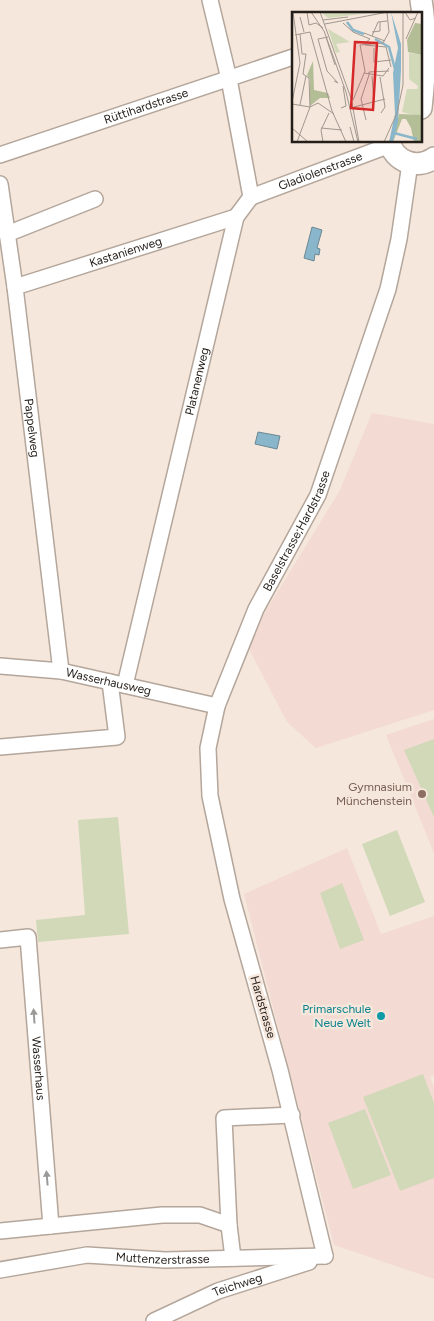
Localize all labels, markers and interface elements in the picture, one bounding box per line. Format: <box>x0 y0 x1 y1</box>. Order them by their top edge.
inset map <box>292 12 422 142</box>
street label: Rüttihardstrasse <box>102 85 190 127</box>
street label: Gladiolenstrasse <box>276 149 365 193</box>
street label: Kastanienweg <box>88 234 164 270</box>
street label: Platanenweg <box>182 346 212 417</box>
street label: Pappelweg <box>21 398 42 458</box>
street label: Baselstrasse;Hardstrasse <box>260 468 333 594</box>
street label: Wasserhausweg <box>65 665 153 698</box>
place label: Gymnasium Münchenstein <box>336 780 412 808</box>
marker: Gymnasium Münchenstein <box>416 788 428 800</box>
street label: Hardstrasse <box>247 974 279 1040</box>
place label: Primarschule Neue Welt <box>302 1002 371 1030</box>
one-way arrow <box>30 1008 38 1024</box>
marker: Primarschule Neue Welt <box>375 1010 387 1022</box>
street label: Wasserhaus <box>29 1036 48 1101</box>
one-way arrow <box>43 1170 51 1186</box>
street label: Muttenzerstrasse <box>115 1250 210 1267</box>
street label: Teichweg <box>210 1270 264 1300</box>

